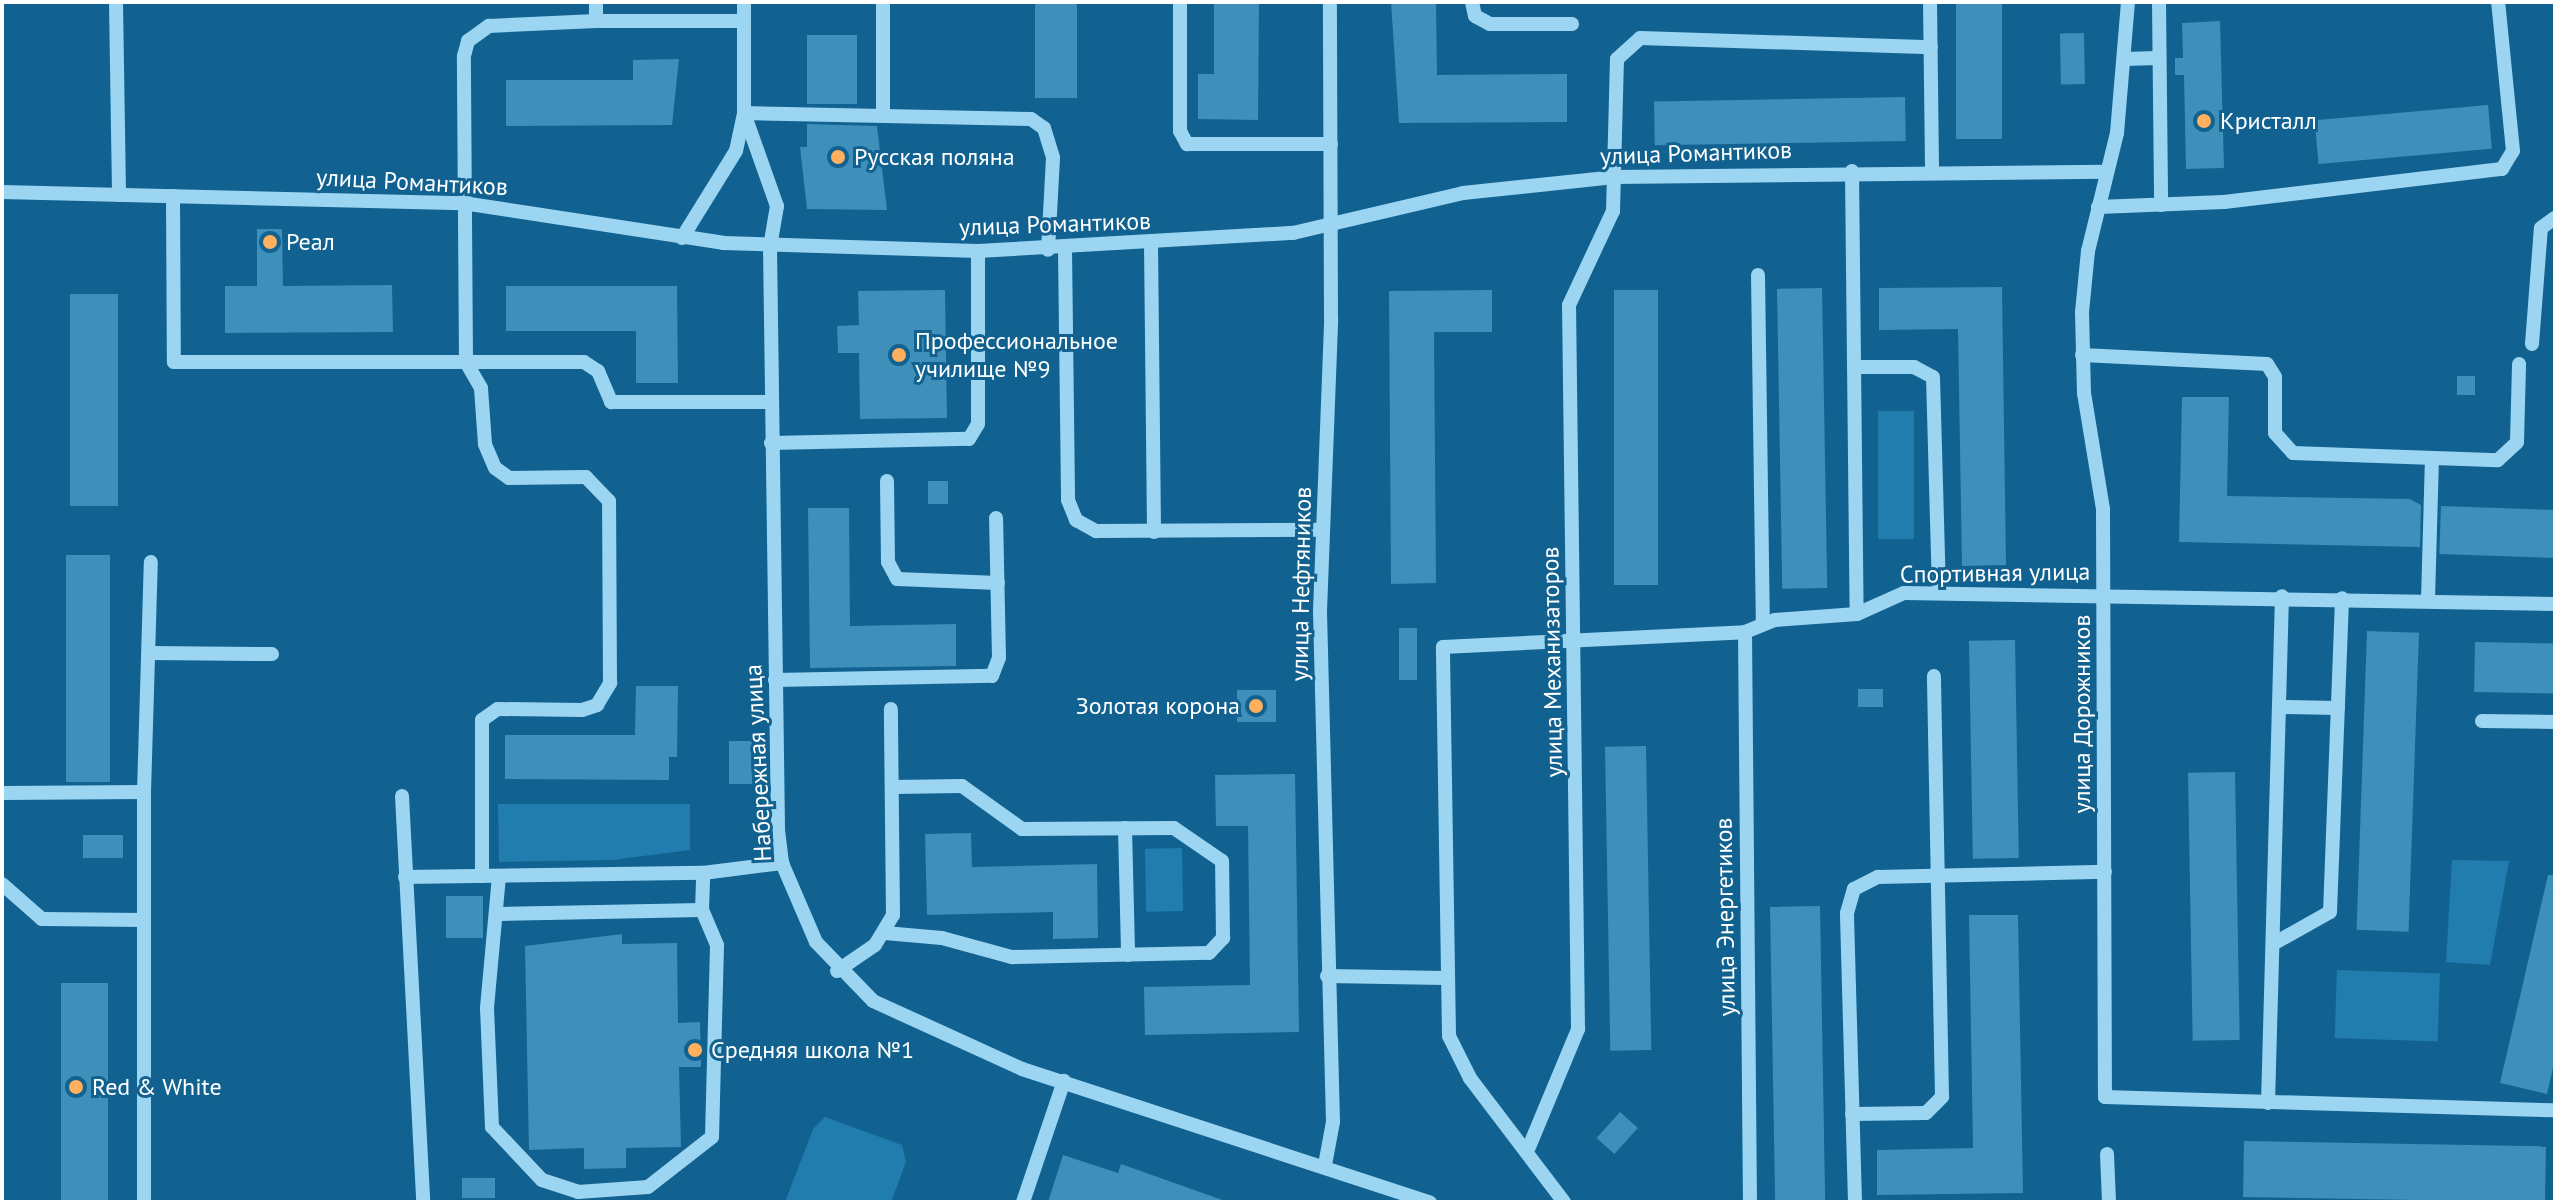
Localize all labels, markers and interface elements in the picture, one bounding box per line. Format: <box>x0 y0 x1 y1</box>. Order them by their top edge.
place label: Кристалл <box>2220 107 2317 135</box>
marker: Кристалл <box>2195 112 2213 130</box>
street label: улица Романтиков <box>1600 135 1792 171</box>
place label: Русская поляна <box>854 143 1015 171</box>
marker: Русская поляна <box>829 148 847 166</box>
street label: улица Романтиков <box>315 163 509 201</box>
street label: улица Романтиков <box>959 206 1151 242</box>
place label: Реал <box>286 228 335 256</box>
marker: Реал <box>261 233 279 251</box>
place label: Профессиональное училище №9 <box>915 327 1118 383</box>
marker: Профессиональное училище №9 <box>890 346 908 364</box>
street label: улица Нефтяников <box>1285 486 1317 682</box>
street label: улица Механизаторов <box>1536 546 1568 778</box>
street label: Спортивная улица <box>1900 557 2090 589</box>
street label: улица Дорожников <box>2068 614 2096 814</box>
street label: Набережная улица <box>738 664 778 862</box>
place label: Золотая корона <box>1076 692 1240 720</box>
marker: Золотая корона <box>1247 697 1265 715</box>
street label: улица Энергетиков <box>1709 817 1741 1017</box>
place label: Средняя школа №1 <box>711 1036 914 1064</box>
marker: Средняя школа №1 <box>686 1041 704 1059</box>
place label: Red & White <box>92 1073 222 1101</box>
marker: Red & White <box>67 1078 85 1096</box>

